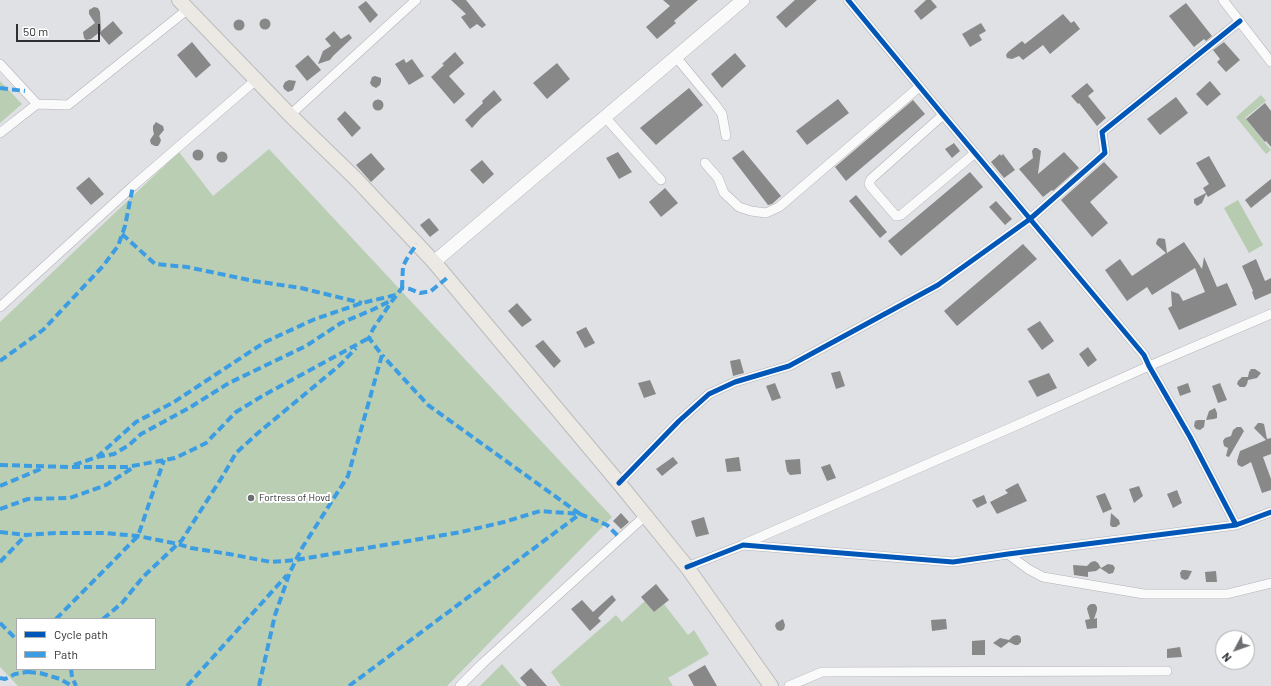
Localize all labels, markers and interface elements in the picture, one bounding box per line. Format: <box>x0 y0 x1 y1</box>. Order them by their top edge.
scale bar <box>18 16 102 42</box>
text: 50 m <box>23 24 48 38</box>
place label: Fortress of Hovd <box>259 492 330 504</box>
marker: Fortress of Hovd <box>246 493 256 503</box>
legend <box>16 618 156 670</box>
text: Cycle path <box>54 627 108 641</box>
north arrow <box>1215 630 1255 670</box>
text: Path <box>54 647 78 661</box>
text: N <box>1219 651 1234 665</box>

